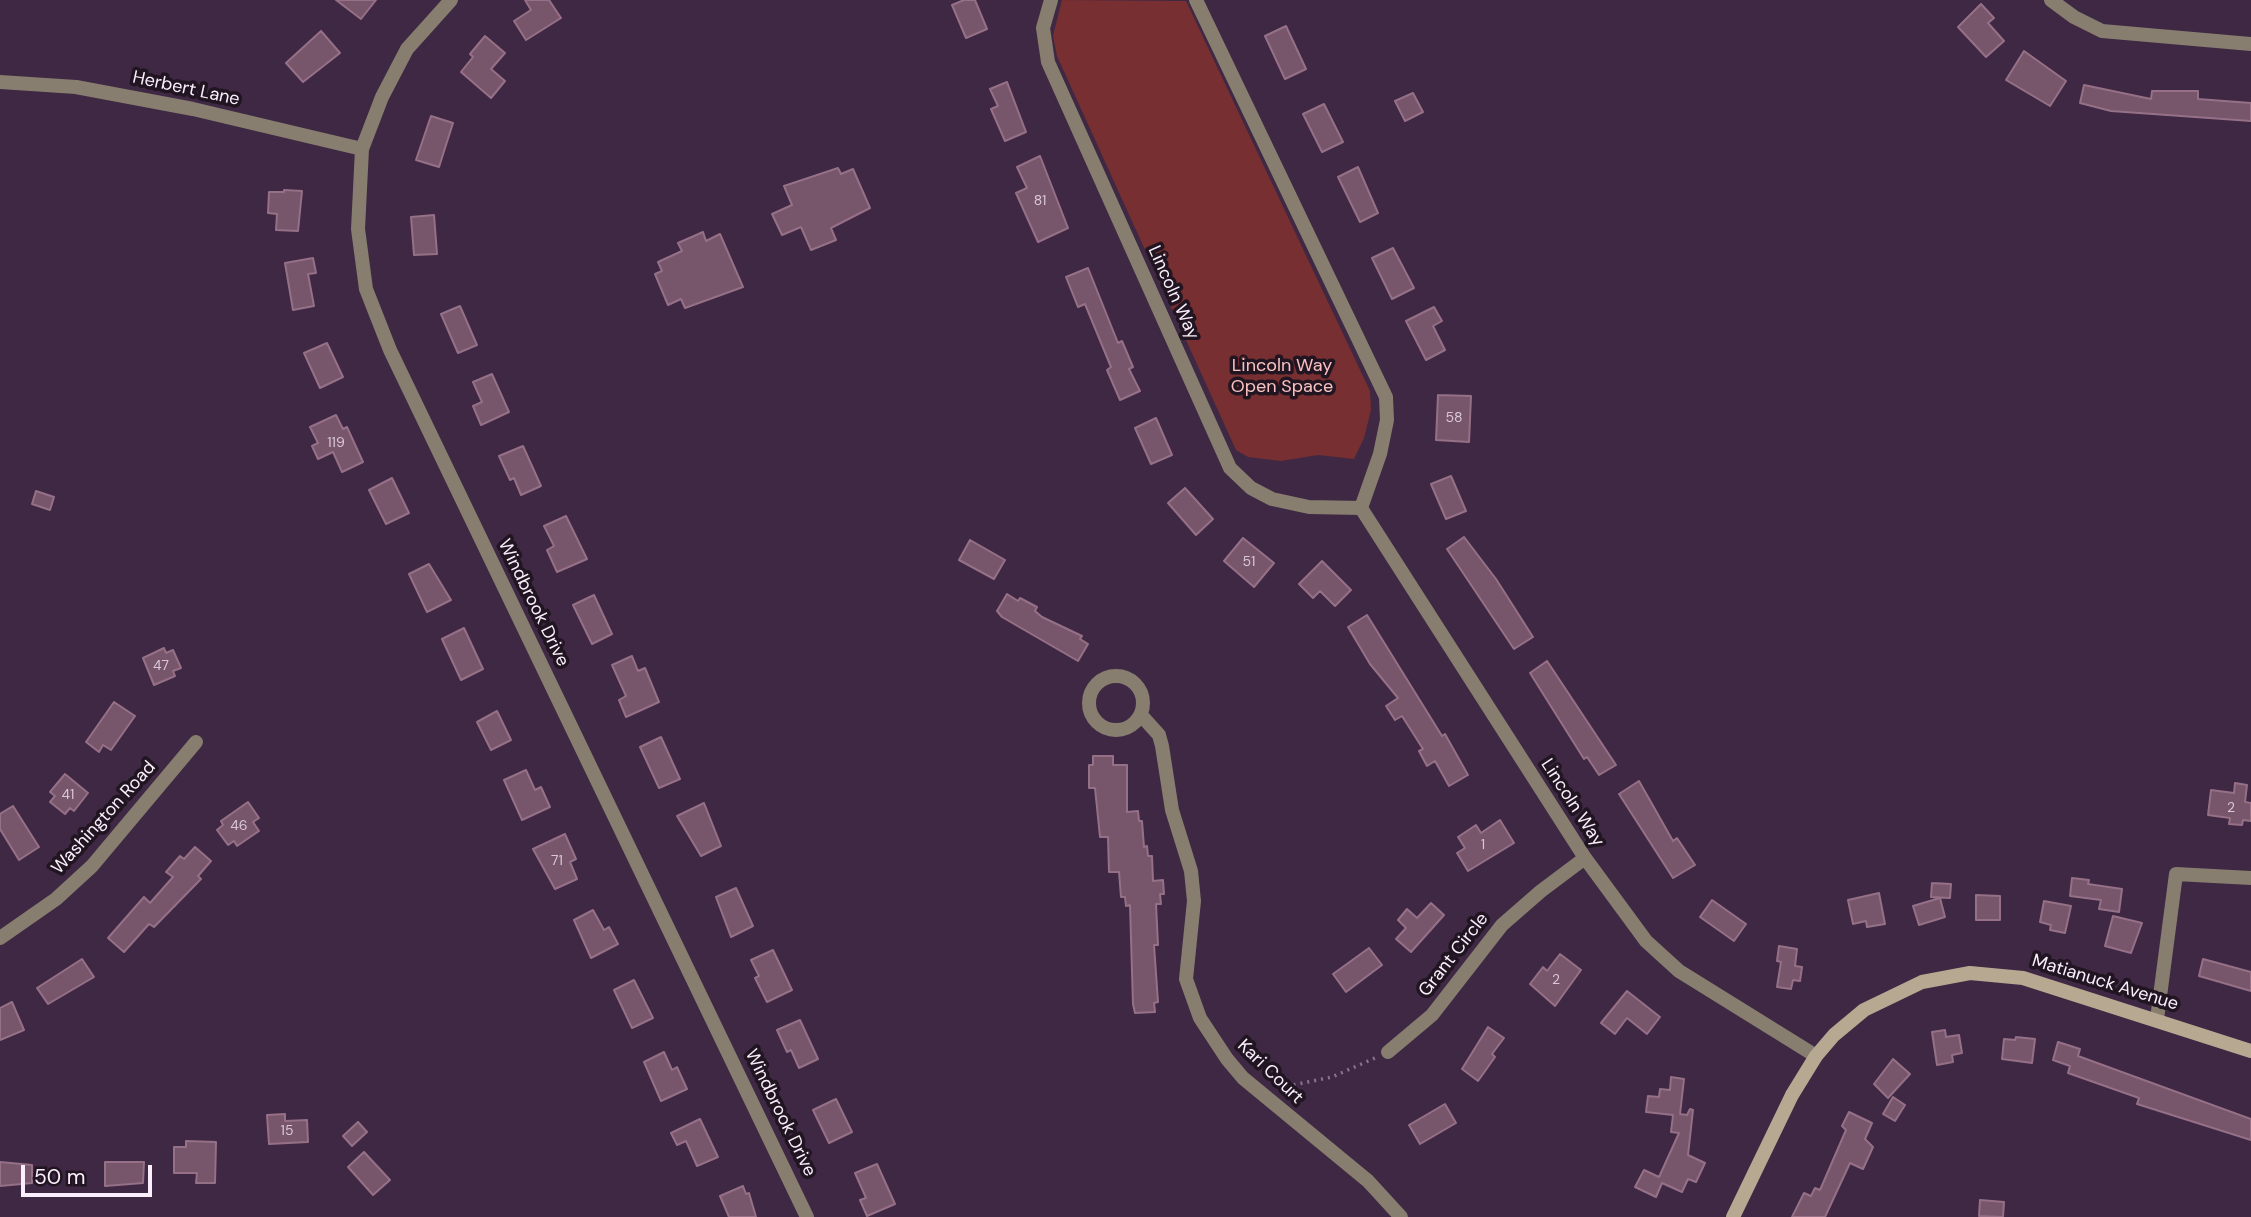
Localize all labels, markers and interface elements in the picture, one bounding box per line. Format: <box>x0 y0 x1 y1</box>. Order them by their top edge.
street label: Herbert Lane <box>130 67 242 111</box>
house number: 81 <box>1034 193 1046 209</box>
street label: Lincoln Way <box>1143 243 1203 343</box>
park label: Lincoln Way Open Space <box>1231 355 1333 398</box>
house number: 58 <box>1445 410 1463 426</box>
house number: 119 <box>327 435 345 451</box>
street label: Windbrook Drive <box>493 536 573 670</box>
house number: 51 <box>1243 554 1255 570</box>
house number: 47 <box>153 658 169 674</box>
street label: Lincoln Way <box>1536 755 1608 851</box>
street label: Washington Road <box>47 757 161 879</box>
house number: 41 <box>62 787 74 803</box>
house number: 2 <box>2227 800 2235 816</box>
house number: 46 <box>230 818 248 834</box>
house number: 1 <box>1481 837 1485 853</box>
house number: 71 <box>551 853 563 869</box>
street label: Grant Circle <box>1415 909 1493 1001</box>
street label: Matianuck Avenue <box>2029 950 2181 1016</box>
house number: 2 <box>1552 972 1560 988</box>
street label: Kari Court <box>1233 1035 1307 1109</box>
street label: Windbrook Drive <box>740 1046 820 1180</box>
house number: 15 <box>281 1123 293 1139</box>
scale bar <box>24 1150 156 1194</box>
text: 50 m <box>34 1163 85 1191</box>

